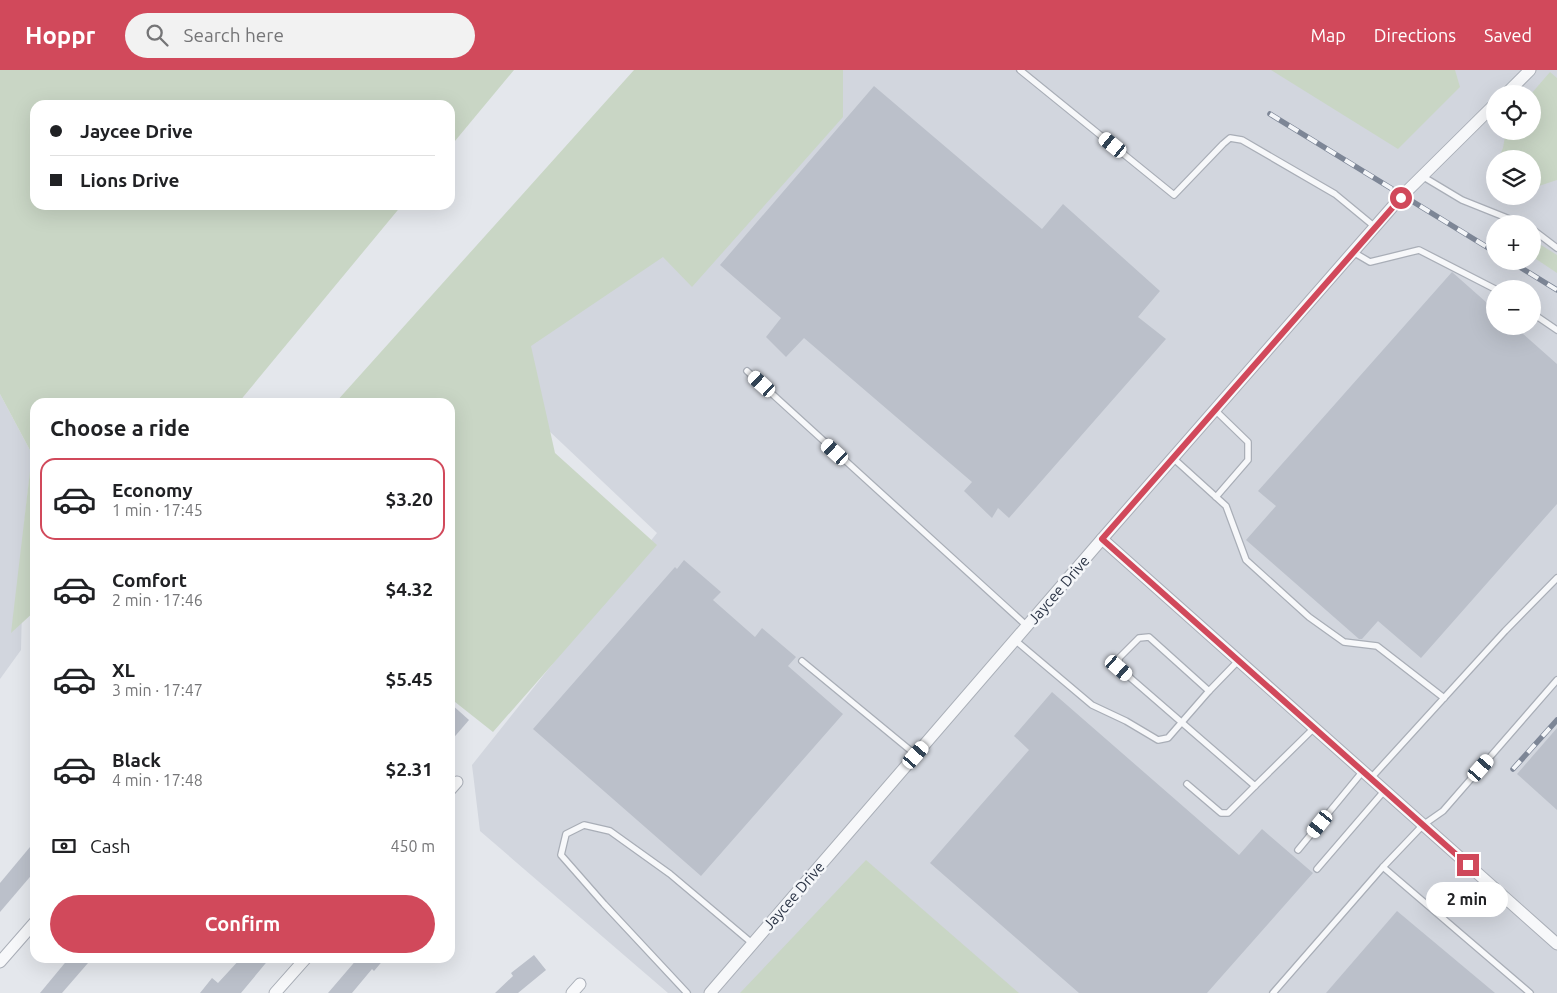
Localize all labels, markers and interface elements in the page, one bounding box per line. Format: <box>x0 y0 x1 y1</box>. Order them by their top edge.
search box <box>125 13 475 58</box>
icon: search <box>143 21 171 49</box>
text: Hoppr <box>25 22 95 49</box>
text: Search here <box>183 24 284 46</box>
text: Map <box>1310 25 1346 45</box>
text: Directions <box>1374 25 1456 45</box>
text: Saved <box>1484 25 1532 45</box>
map controls <box>1486 85 1541 335</box>
button: locate <box>1486 85 1541 140</box>
text: Jaycee Drive <box>80 120 193 142</box>
car <box>1096 130 1129 160</box>
button: layers <box>1486 150 1541 205</box>
text: Lions Drive <box>80 169 179 191</box>
route start <box>1390 187 1412 209</box>
button: + <box>1486 215 1541 270</box>
button: − <box>1486 280 1541 335</box>
car <box>745 368 778 400</box>
text: Choose a ride <box>50 415 190 440</box>
car <box>818 436 851 468</box>
icon: car <box>52 477 97 522</box>
text: Economy <box>112 479 193 501</box>
text: $3.20 <box>385 488 433 510</box>
text: 1 min · 17:45 <box>112 501 203 519</box>
street label: Jaycee Drive <box>1024 552 1093 627</box>
icon: car <box>52 567 97 612</box>
text: Comfort <box>112 569 187 591</box>
text: $4.32 <box>385 578 433 600</box>
text: 2 min · 17:46 <box>112 591 203 609</box>
car <box>1102 652 1135 684</box>
icon: car <box>52 657 97 702</box>
text: XL <box>112 659 135 681</box>
text: $5.45 <box>385 668 433 690</box>
text: 3 min · 17:47 <box>112 681 203 699</box>
car <box>900 739 931 771</box>
icon: car <box>52 747 97 792</box>
text: Black <box>112 749 161 771</box>
car <box>1465 752 1496 784</box>
text: $2.31 <box>385 758 433 780</box>
text: 4 min · 17:48 <box>112 771 203 789</box>
car <box>1304 808 1335 840</box>
icon: cash <box>50 832 78 860</box>
text: Cash <box>90 835 131 857</box>
text: 450 m <box>390 837 435 855</box>
route end <box>1457 854 1479 876</box>
street label: Jaycee Drive <box>759 858 828 933</box>
callout: 2 min <box>1427 882 1509 918</box>
text: 2 min <box>1447 890 1487 908</box>
button: Confirm <box>50 895 435 953</box>

